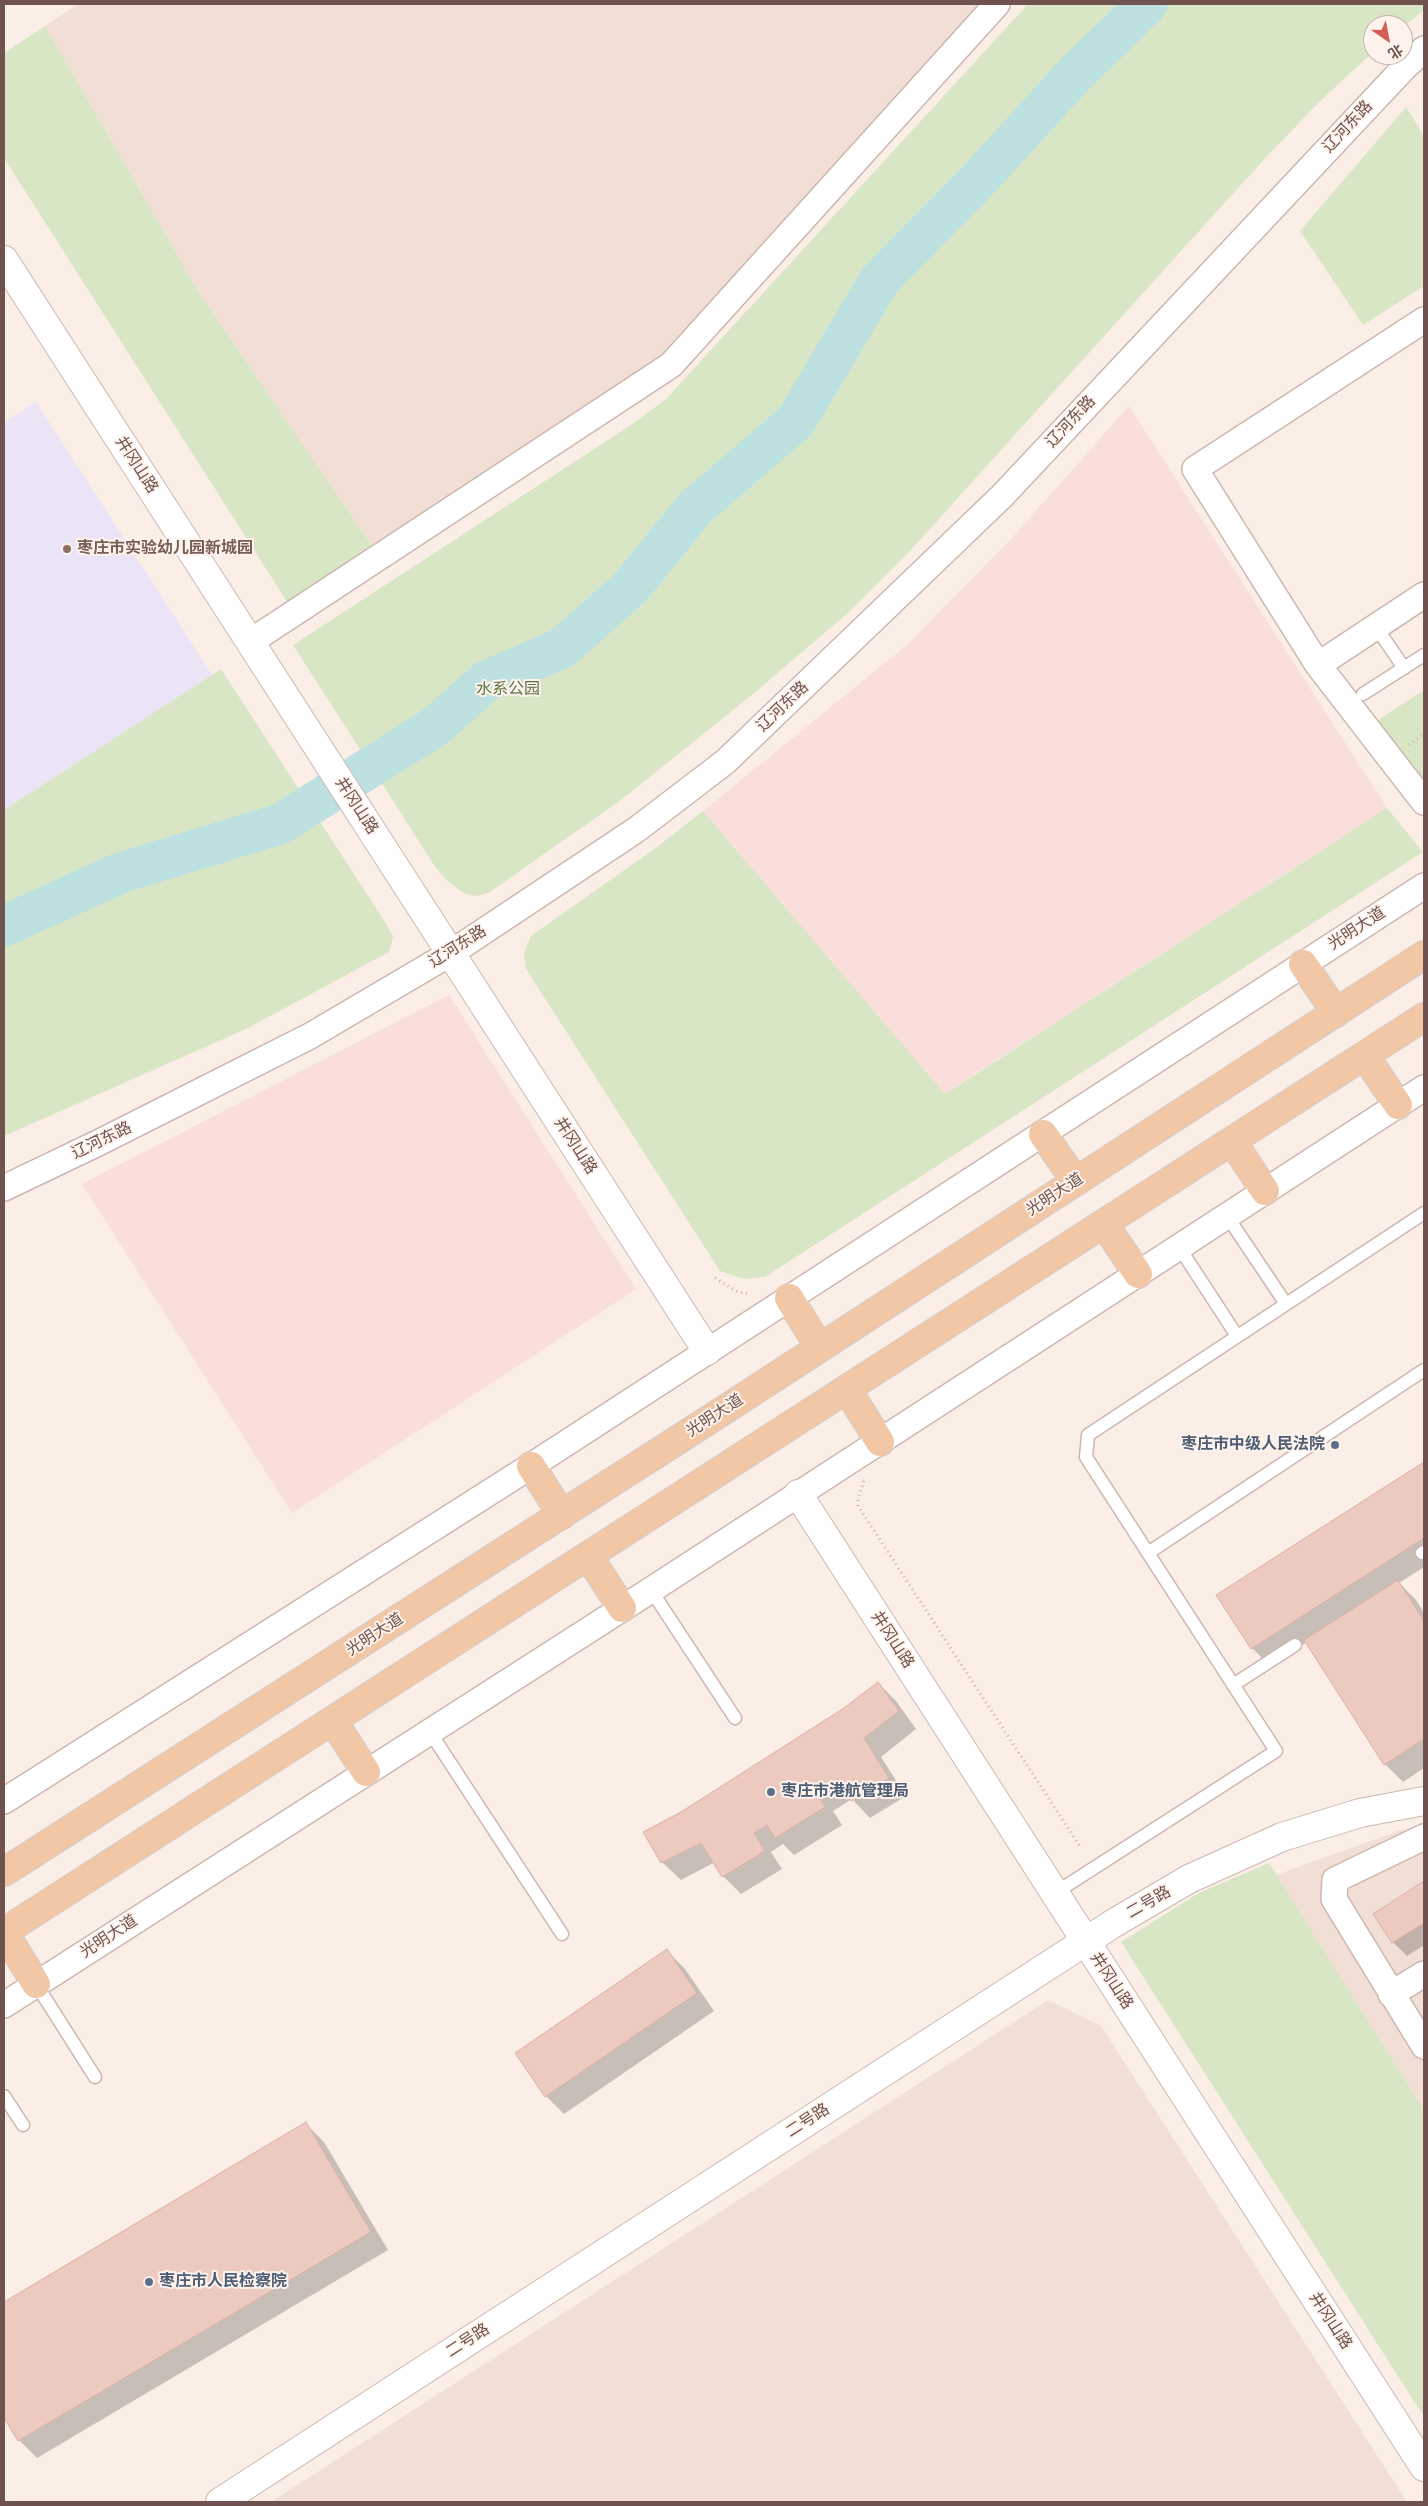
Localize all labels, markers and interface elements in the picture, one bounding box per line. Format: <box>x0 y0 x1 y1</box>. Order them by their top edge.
north arrow <box>1363 15 1413 65</box>
text: 北 <box>1385 41 1406 62</box>
street label: 辽河东路 <box>1319 97 1377 157</box>
street label: 辽河东路 <box>1042 392 1100 452</box>
street label: 井冈山路 <box>111 433 161 497</box>
place label: 枣庄市实验幼儿园新城园 <box>77 539 253 559</box>
marker: 枣庄市实验幼儿园新城园 <box>61 543 73 555</box>
street label: 辽河东路 <box>753 678 813 736</box>
park label: 水系公园 <box>476 680 540 700</box>
street label: 井冈山路 <box>331 774 381 838</box>
street label: 光明大道 <box>1325 904 1389 954</box>
street label: 辽河东路 <box>426 922 490 972</box>
street label: 井冈山路 <box>550 1114 600 1178</box>
street label: 辽河东路 <box>69 1118 135 1164</box>
street label: 光明大道 <box>1023 1170 1087 1220</box>
street label: 光明大道 <box>683 1391 747 1441</box>
place label: 枣庄市中级人民法院 <box>1181 1435 1325 1455</box>
marker: 枣庄市中级人民法院 <box>1329 1439 1341 1451</box>
street label: 井冈山路 <box>867 1608 917 1672</box>
street label: 光明大道 <box>343 1610 407 1660</box>
place label: 枣庄市港航管理局 <box>781 1782 909 1802</box>
marker: 枣庄市港航管理局 <box>765 1786 777 1798</box>
street label: 二号路 <box>1123 1883 1175 1923</box>
street label: 光明大道 <box>77 1912 141 1962</box>
street label: 井冈山路 <box>1086 1949 1136 2013</box>
street label: 二号路 <box>783 2100 833 2142</box>
place label: 枣庄市人民检察院 <box>159 2272 287 2292</box>
marker: 枣庄市人民检察院 <box>143 2276 155 2288</box>
street label: 井冈山路 <box>1305 2289 1355 2353</box>
street label: 二号路 <box>443 2320 493 2362</box>

